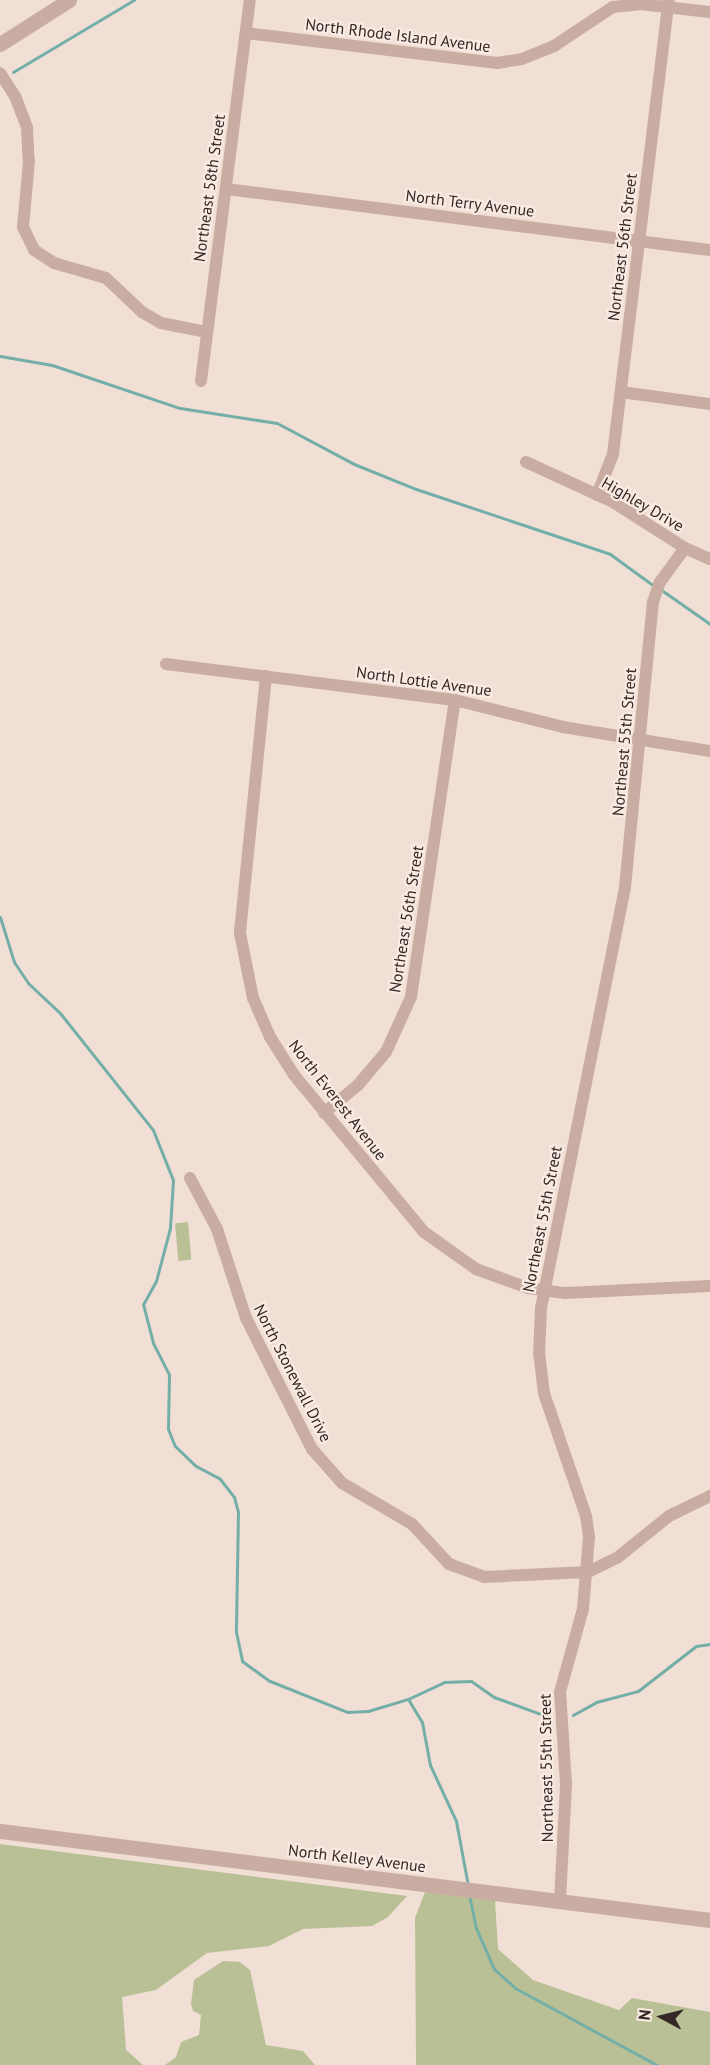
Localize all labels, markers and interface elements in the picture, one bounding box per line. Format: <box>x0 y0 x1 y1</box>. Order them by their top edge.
street label: North Rhode Island Avenue <box>304 14 492 56</box>
street label: Northeast 58th Street <box>189 113 229 263</box>
street label: Northeast 56th Street <box>603 172 641 322</box>
street label: North Terry Avenue <box>404 185 536 221</box>
street label: Highley Drive <box>598 473 688 535</box>
street label: North Lottie Avenue <box>355 662 493 700</box>
street label: Northeast 55th Street <box>608 667 640 817</box>
street label: Northeast 56th Street <box>385 844 427 994</box>
street label: North Everest Avenue <box>285 1036 391 1164</box>
street label: Northeast 55th Street <box>518 1144 566 1294</box>
street label: North Stonewall Drive <box>250 1301 336 1445</box>
street label: Northeast 55th Street <box>535 1693 557 1843</box>
street label: North Kelley Avenue <box>287 1840 427 1876</box>
north arrow <box>632 1987 692 2047</box>
text: N <box>634 2008 655 2021</box>

